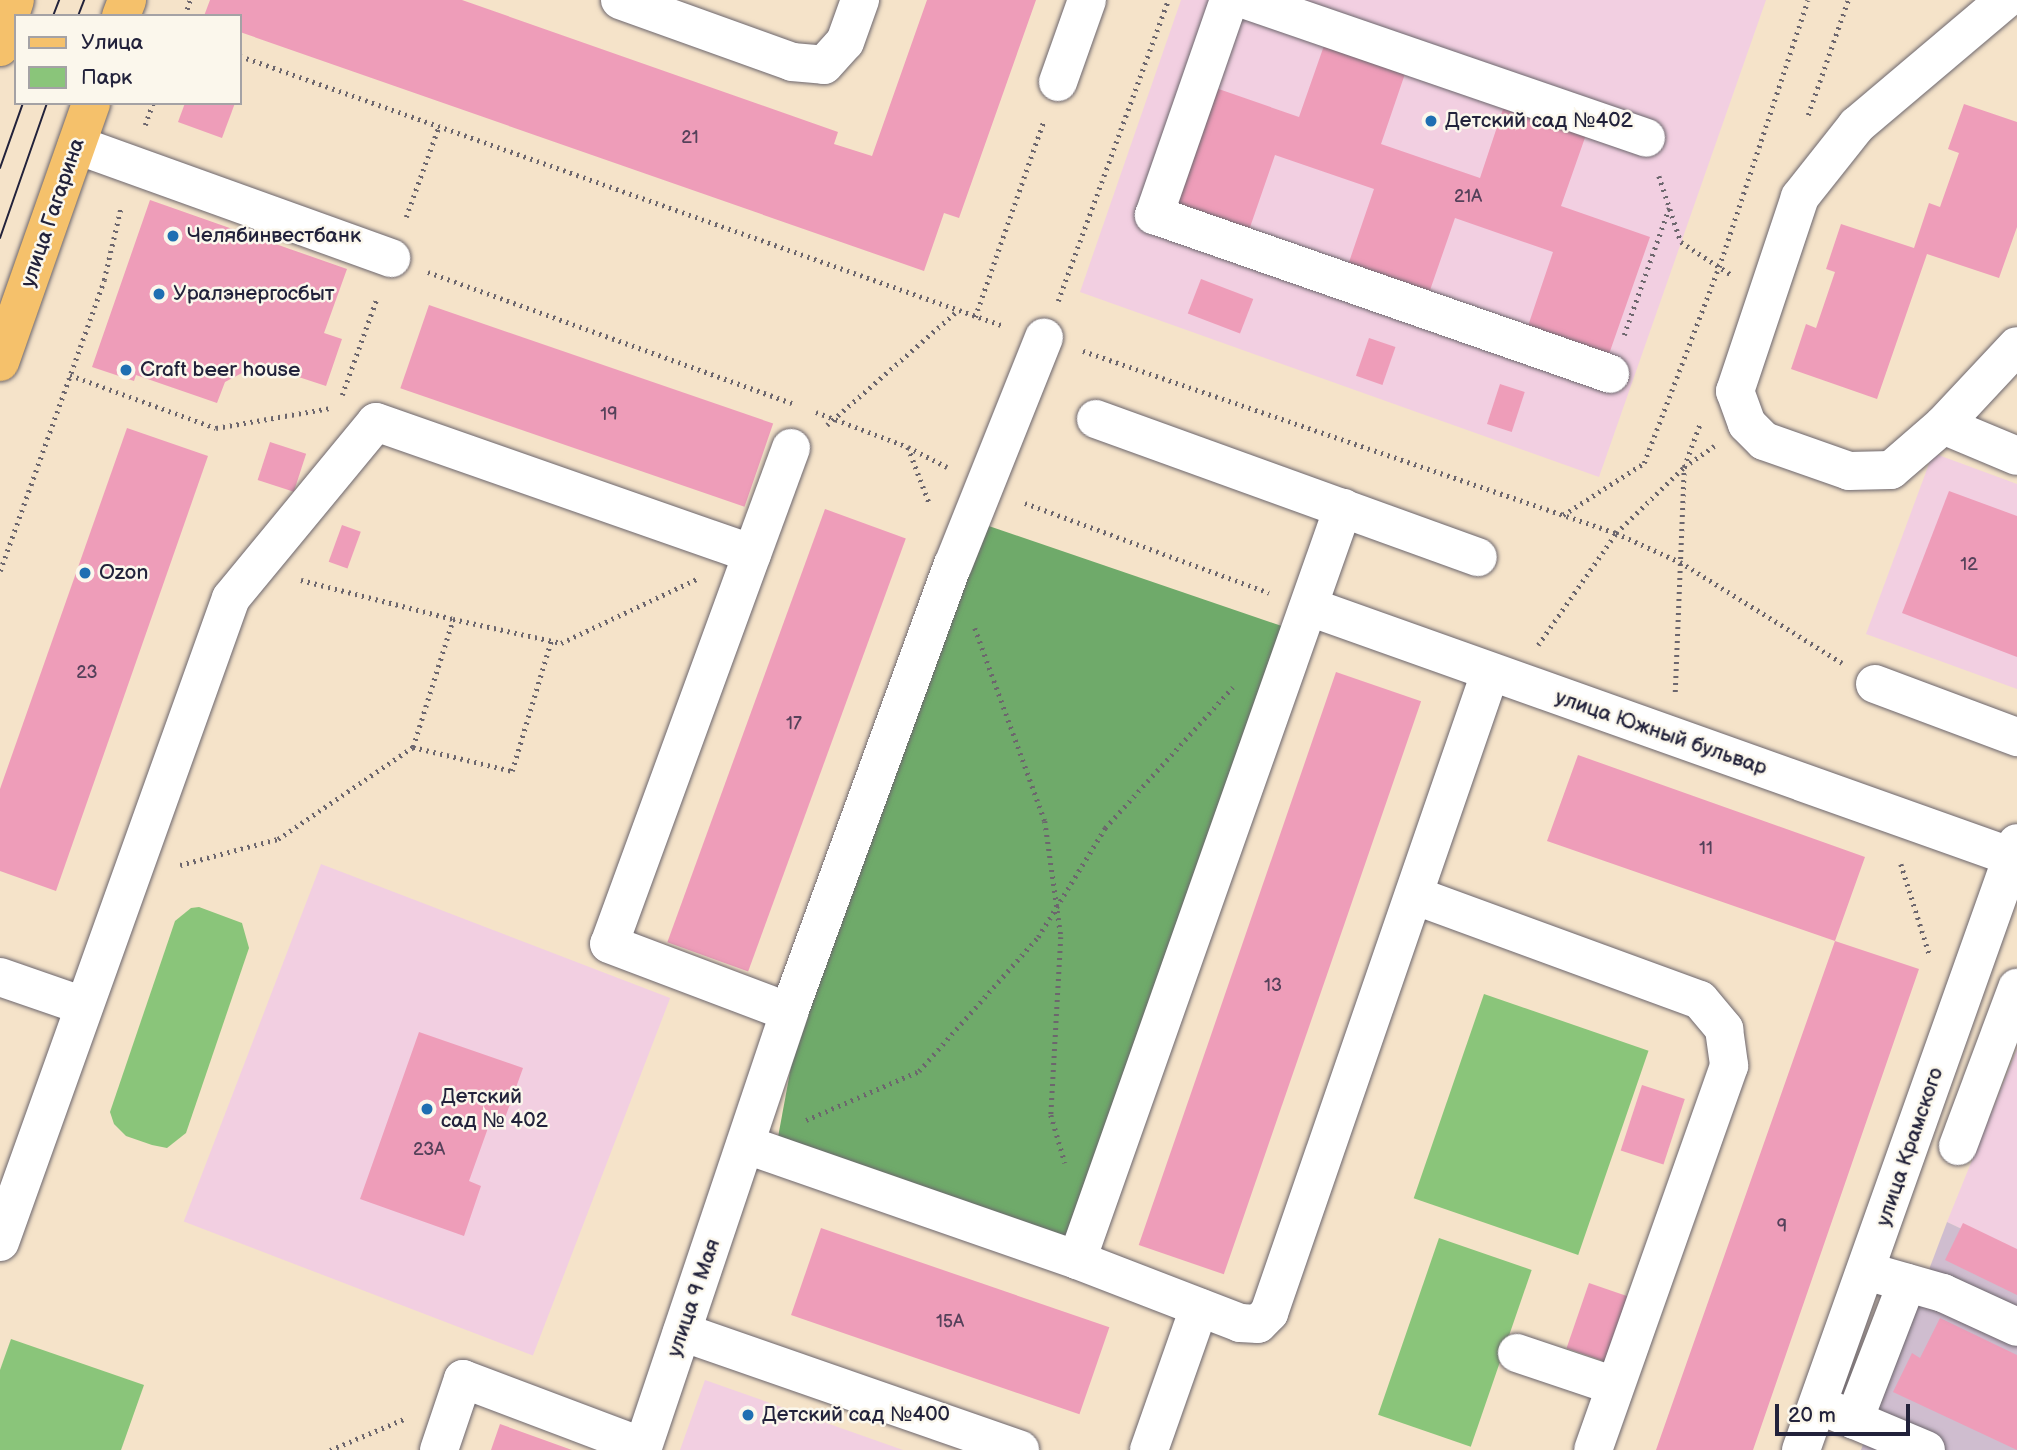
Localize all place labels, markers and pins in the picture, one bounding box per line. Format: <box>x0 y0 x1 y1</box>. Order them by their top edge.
place label: Детский сад №402 <box>1445 108 1633 134</box>
marker: Детский сад №402 <box>1423 113 1439 129</box>
place label: Челябинвестбанк <box>187 223 361 249</box>
marker: Челябинвестбанк <box>165 228 181 244</box>
place label: Уралэнергосбыт <box>173 281 334 307</box>
marker: Уралэнергосбыт <box>151 286 167 302</box>
place label: Craft beer house <box>140 357 300 383</box>
marker: Craft beer house <box>118 362 134 378</box>
place label: Ozon <box>99 560 148 586</box>
marker: Ozon <box>77 565 93 581</box>
place label: Детский сад № 402 <box>441 1084 548 1134</box>
marker: Детский сад № 402 <box>419 1101 435 1117</box>
place label: Детский сад №400 <box>762 1402 950 1428</box>
marker: Детский сад №400 <box>740 1407 756 1423</box>

